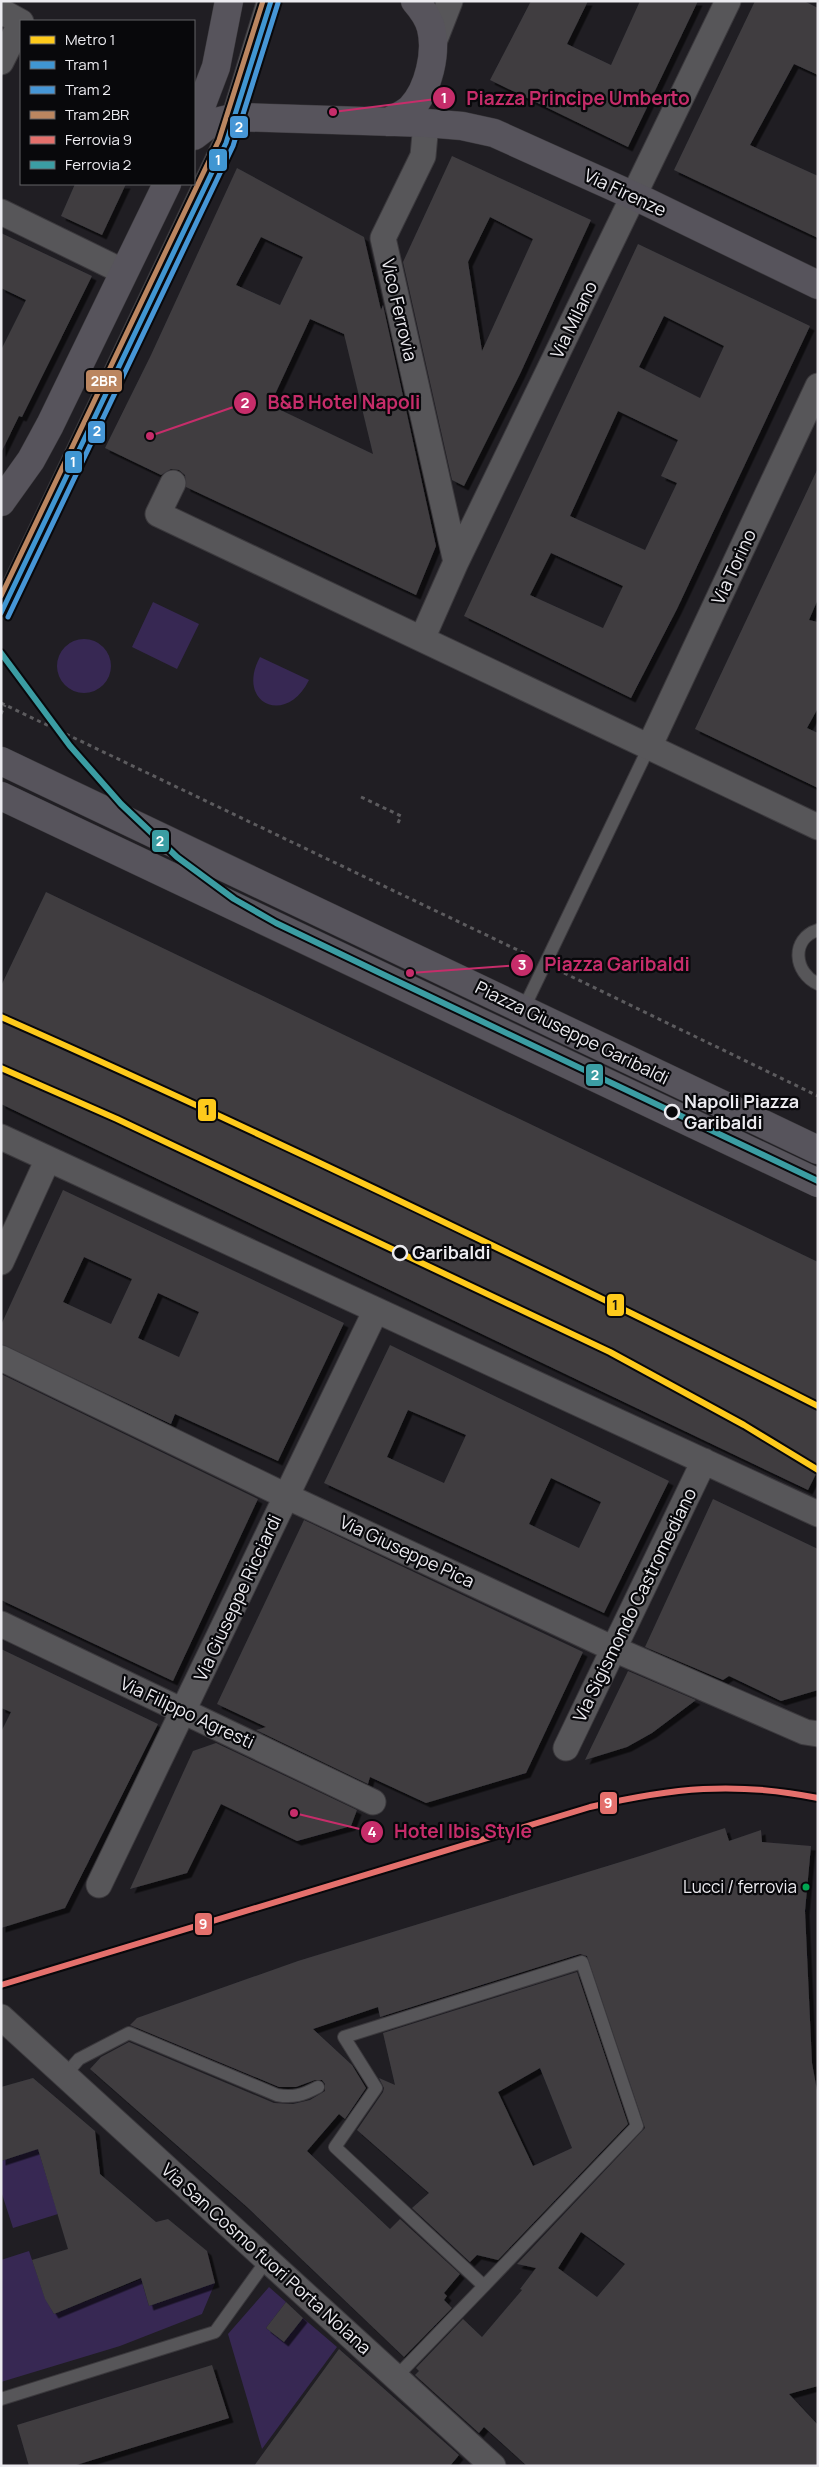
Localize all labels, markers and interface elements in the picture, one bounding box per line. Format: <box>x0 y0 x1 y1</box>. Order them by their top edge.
legend <box>20 20 195 185</box>
text: Metro 1 <box>65 29 115 50</box>
text: Tram 1 <box>65 54 108 75</box>
text: Tram 2 <box>65 79 111 100</box>
callout: Piazza Principe Umberto <box>431 81 700 115</box>
text: Piazza Principe Umberto <box>466 85 690 111</box>
text: 1 <box>441 87 447 108</box>
text: Tram 2BR <box>65 104 130 125</box>
line badge: 2 <box>229 115 249 139</box>
text: 2 <box>235 117 243 136</box>
text: Ferrovia 9 <box>65 129 132 150</box>
line badge: 1 <box>208 148 228 172</box>
text: 1 <box>215 150 221 169</box>
text: Ferrovia 2 <box>65 154 131 175</box>
street label: Via Firenze <box>580 163 670 222</box>
street label: Vico Ferrovia <box>377 256 423 363</box>
street label: Via Milano <box>544 277 602 362</box>
line badge: 2BR <box>85 369 123 393</box>
text: 2BR <box>91 371 117 390</box>
callout: B&B Hotel Napoli <box>232 386 430 420</box>
text: B&B Hotel Napoli <box>268 389 420 415</box>
text: 2 <box>241 392 250 413</box>
line badge: 2 <box>87 420 106 444</box>
text: 2 <box>93 421 101 440</box>
line badge: 1 <box>64 450 83 474</box>
text: 1 <box>70 452 76 471</box>
street label: Via Torino <box>705 525 761 608</box>
line badge: 2 <box>151 829 170 853</box>
text: 2 <box>156 831 164 850</box>
callout: Piazza Garibaldi <box>510 948 700 982</box>
text: Piazza Garibaldi <box>544 951 690 977</box>
text: 3 <box>518 954 526 975</box>
street label: Piazza Giuseppe Garibaldi <box>471 975 673 1090</box>
line badge: 2 <box>585 1063 604 1087</box>
text: 2 <box>591 1065 599 1084</box>
place label: Napoli Piazza Garibaldi <box>684 1089 799 1134</box>
line badge: 1 <box>197 1098 217 1122</box>
text: 1 <box>204 1100 210 1119</box>
marker: Napoli Piazza Garibaldi <box>664 1104 680 1120</box>
place label: Garibaldi <box>412 1240 490 1264</box>
marker: Garibaldi <box>392 1245 408 1261</box>
line badge: 1 <box>606 1293 625 1317</box>
text: 1 <box>612 1295 618 1314</box>
street label: Via Sigismondo Castromediano <box>567 1483 701 1726</box>
street label: Via Giuseppe Pica <box>336 1509 479 1593</box>
street label: Via Giuseppe Ricciardi <box>188 1510 286 1685</box>
street label: Via Filippo Agresti <box>117 1671 258 1754</box>
line badge: 9 <box>599 1791 618 1815</box>
text: 9 <box>604 1793 612 1812</box>
callout: Hotel Ibis Style <box>359 1815 542 1849</box>
text: Hotel Ibis Style <box>394 1818 532 1844</box>
text: 4 <box>367 1821 377 1842</box>
place label: Lucci / ferrovia <box>683 1875 797 1898</box>
marker: Lucci / ferrovia <box>801 1882 811 1892</box>
line badge: 9 <box>194 1912 213 1936</box>
text: 9 <box>199 1914 207 1933</box>
street label: Via San Cosmo fuori Porta Nolana <box>157 2157 377 2359</box>

